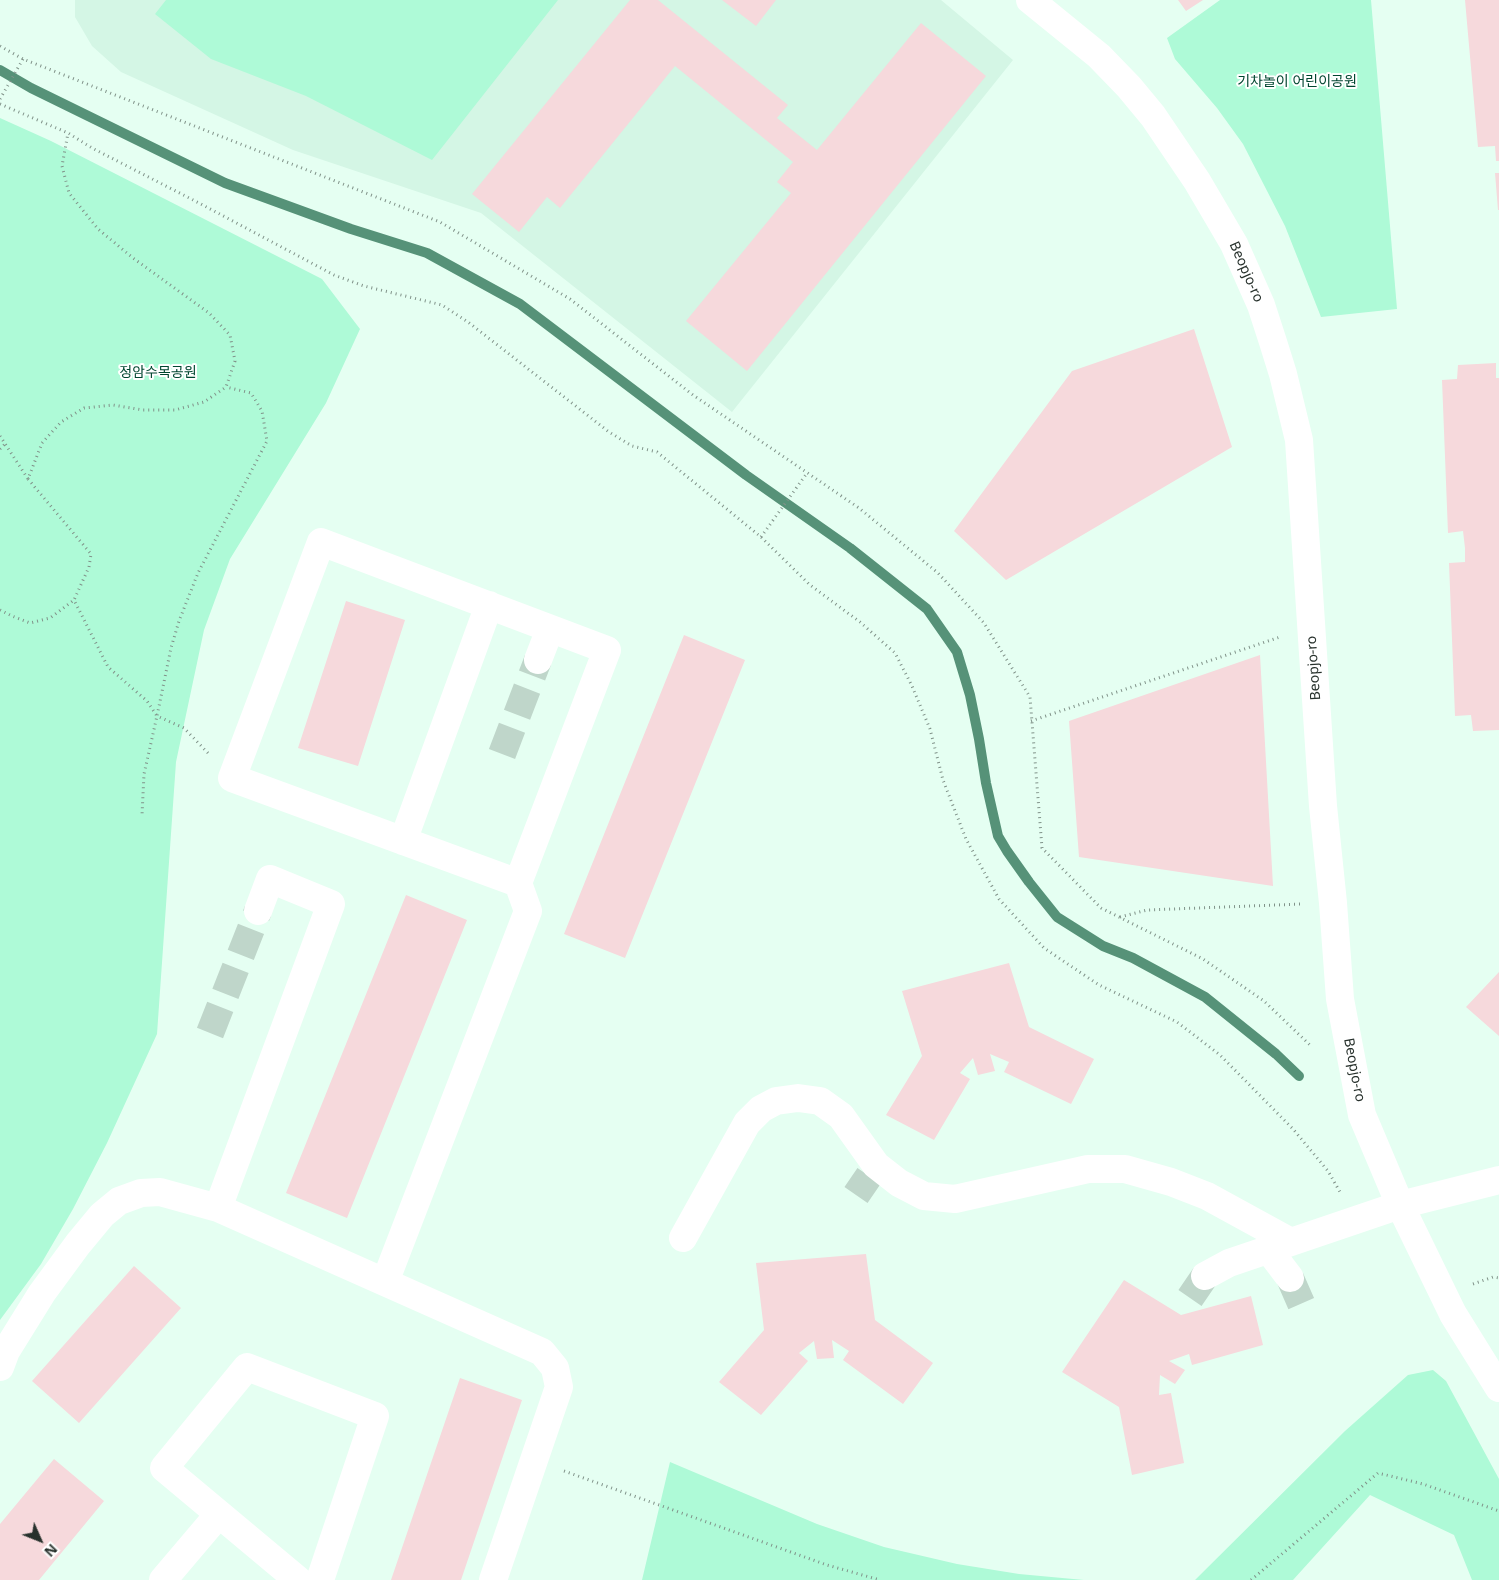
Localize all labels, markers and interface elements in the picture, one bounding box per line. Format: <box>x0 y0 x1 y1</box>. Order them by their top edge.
park label: 기차놀이 어린이공원 <box>1237 74 1357 90</box>
street label: Beopjo-ro <box>1225 239 1267 305</box>
park label: 정암수목공원 <box>119 365 197 381</box>
street label: Beopjo-ro <box>1303 635 1325 701</box>
street label: Beopjo-ro <box>1340 1037 1368 1103</box>
north arrow <box>15 1515 65 1565</box>
text: N <box>40 1540 62 1561</box>

